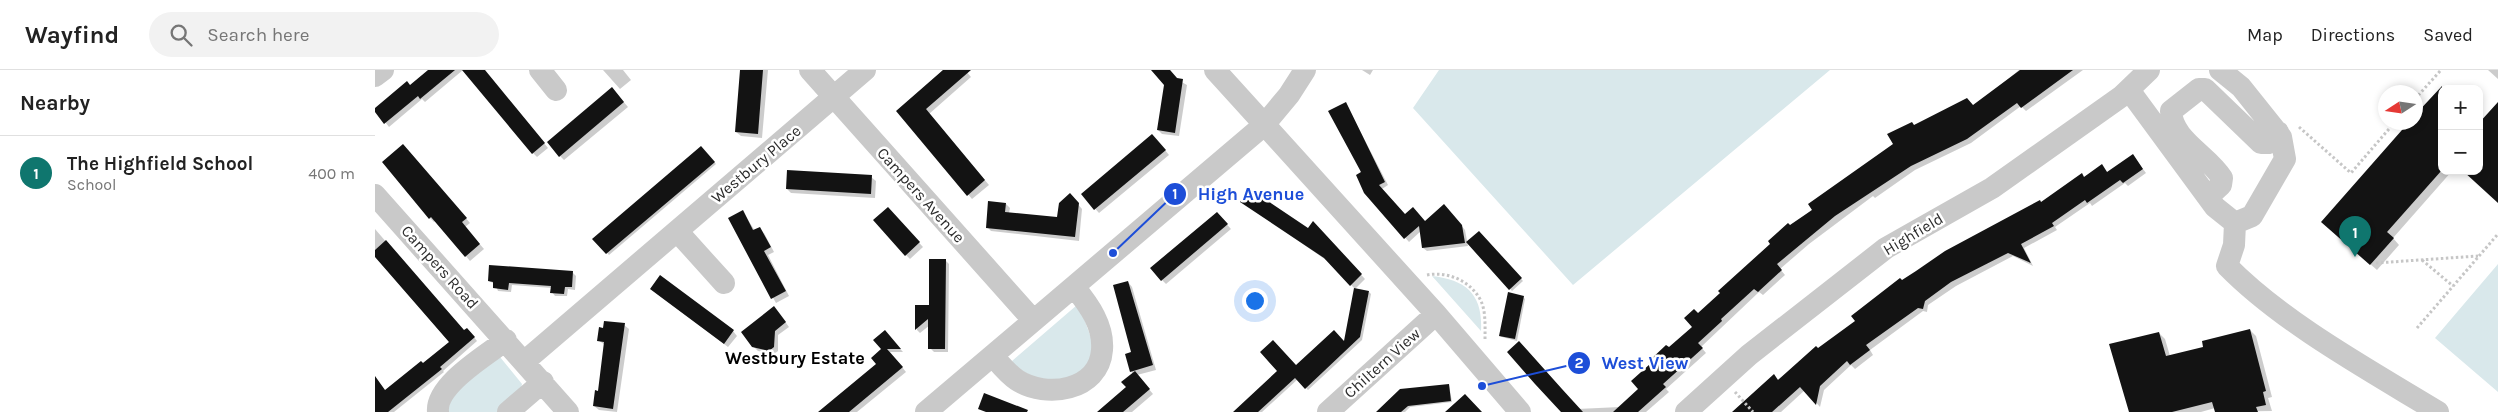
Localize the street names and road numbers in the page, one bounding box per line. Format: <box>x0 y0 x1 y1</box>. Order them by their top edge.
street label: Westbury Place <box>707 121 805 207</box>
street label: Campers Avenue <box>873 143 969 247</box>
street label: Highfield <box>1880 209 1946 259</box>
street label: Campers Road <box>397 221 483 313</box>
street label: Chiltern View <box>1340 324 1424 402</box>

